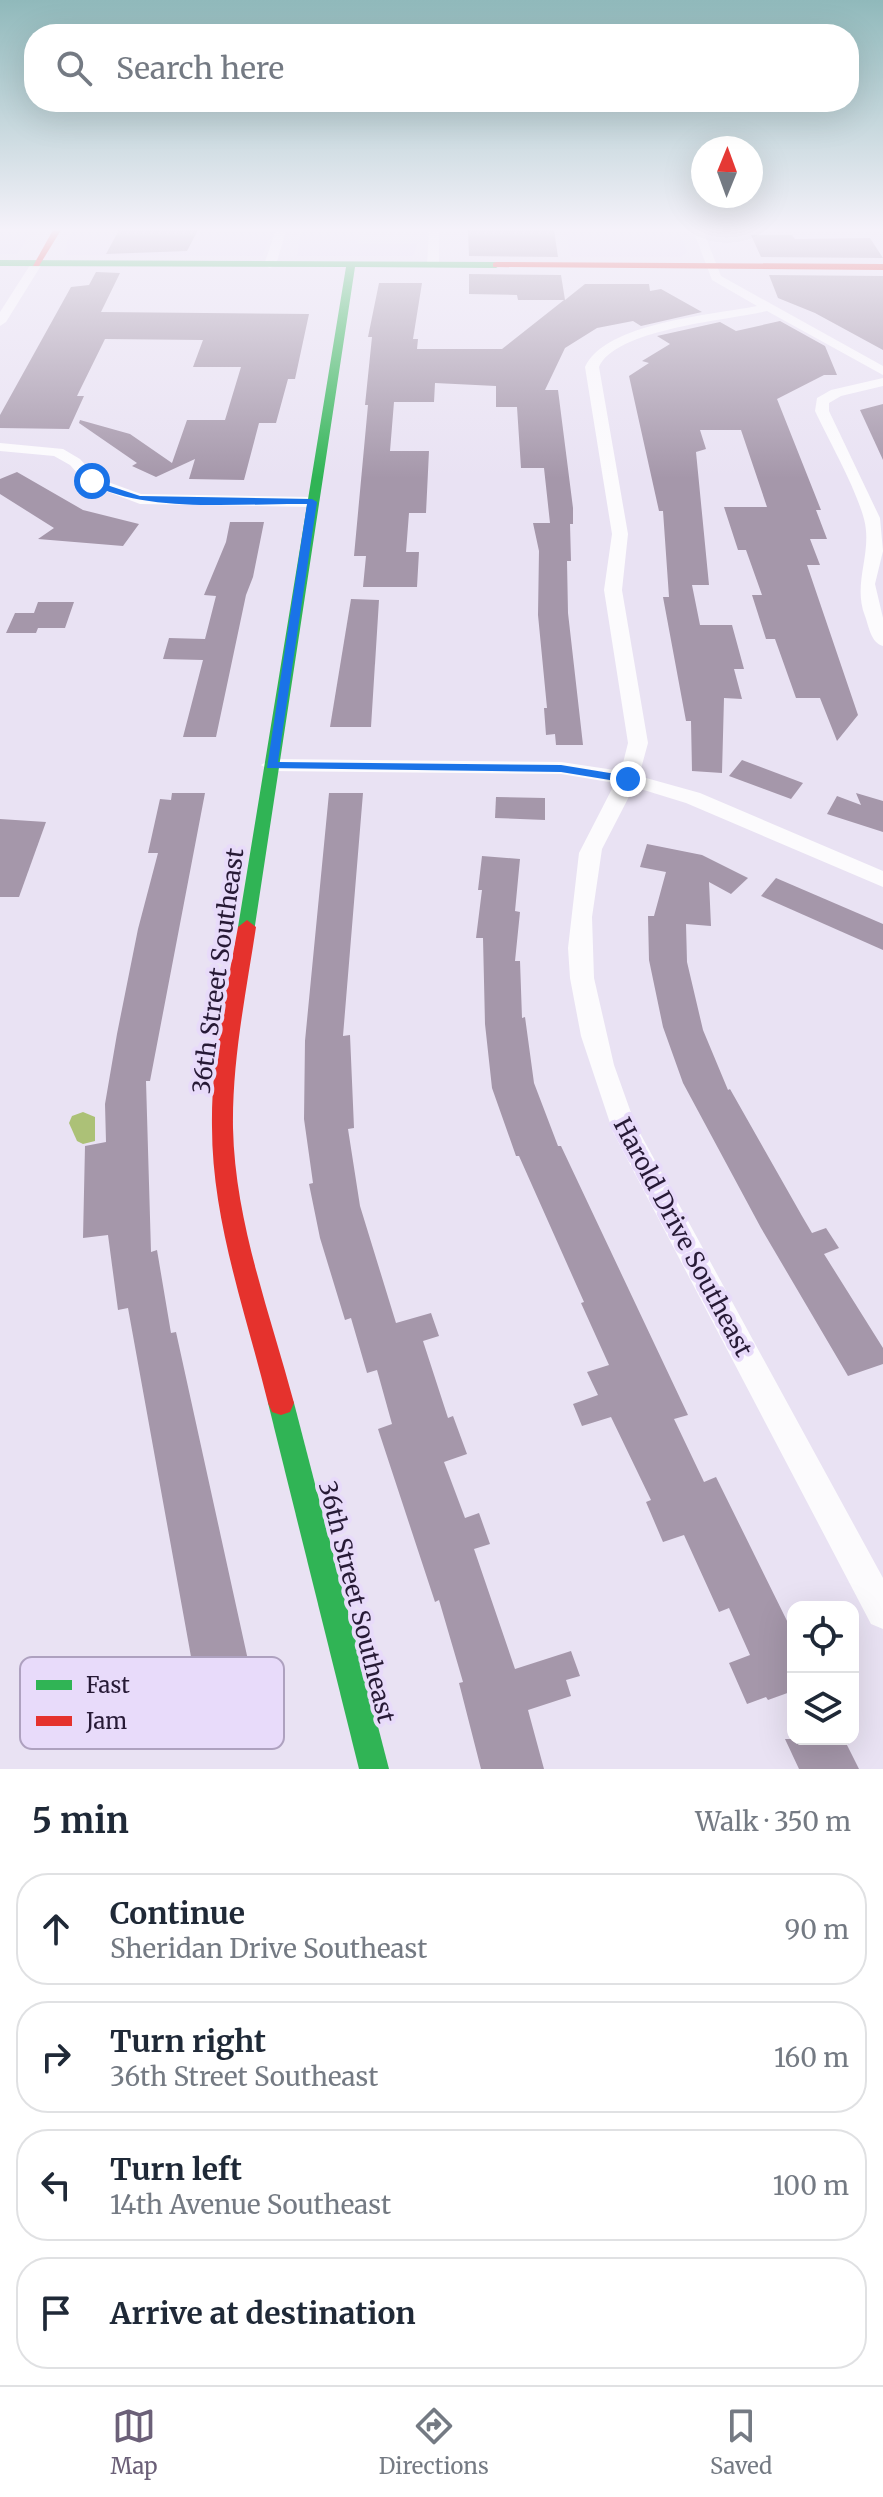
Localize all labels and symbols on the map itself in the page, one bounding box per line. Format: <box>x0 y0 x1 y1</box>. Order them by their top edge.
north arrow <box>691 136 763 208</box>
route start <box>74 463 110 499</box>
route end <box>610 761 646 797</box>
street label: 36th Street Southeast <box>185 846 251 1096</box>
street label: Harold Drive Southeast <box>607 1112 760 1362</box>
street label: 36th Street Southeast <box>312 1478 402 1727</box>
legend <box>20 1657 284 1749</box>
text: Fast <box>86 1671 130 1699</box>
text: Jam <box>85 1707 127 1735</box>

